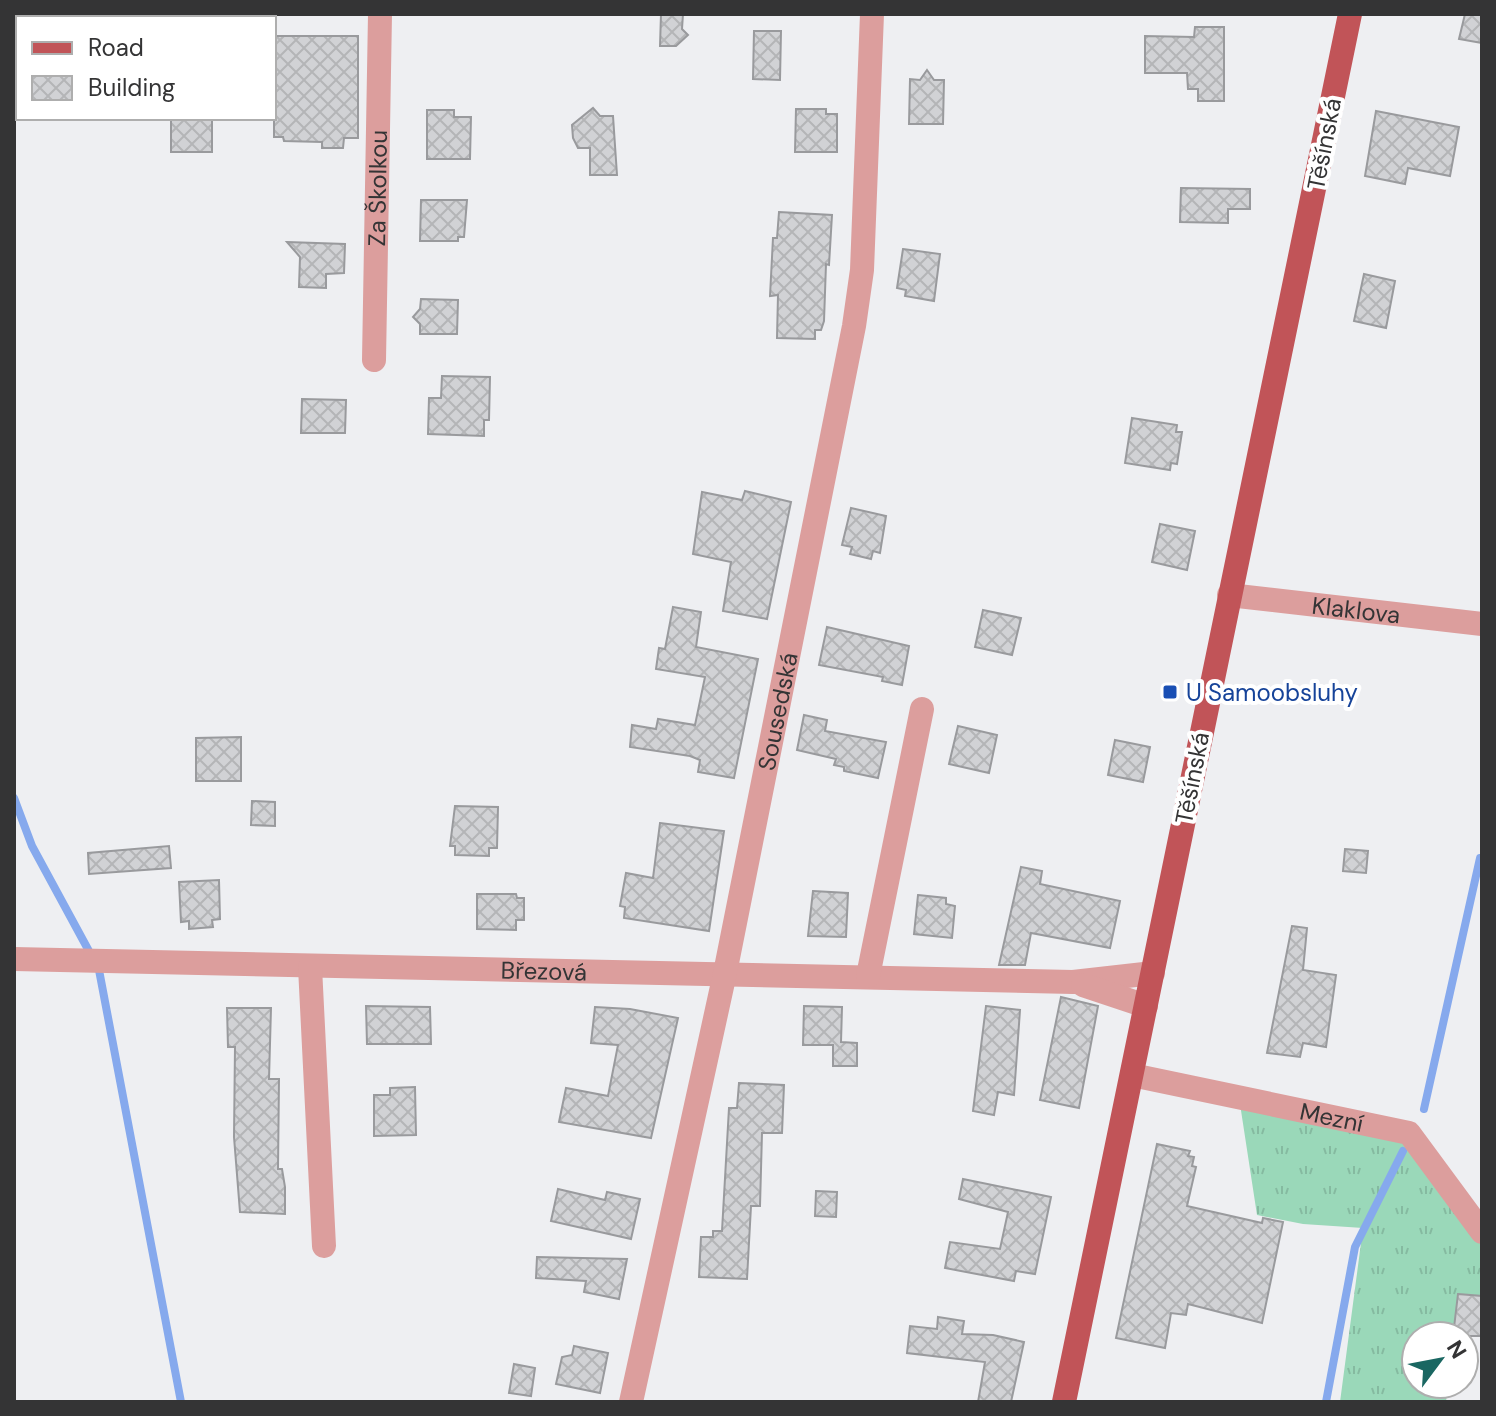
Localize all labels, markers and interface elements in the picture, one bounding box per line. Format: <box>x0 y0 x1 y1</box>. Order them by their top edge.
legend <box>16 16 276 120</box>
text: Road <box>88 32 144 63</box>
text: Building <box>88 72 175 103</box>
street label: Těšínská <box>1300 95 1348 193</box>
street label: Za Školkou <box>360 130 393 246</box>
street label: Klaklova <box>1310 589 1402 630</box>
street label: Sousedská <box>750 650 804 773</box>
place label: U Samoobsluhy <box>1186 677 1358 708</box>
marker: U Samoobsluhy <box>1161 683 1179 701</box>
street label: Těšínská <box>1168 729 1216 827</box>
street label: Březová <box>500 954 587 987</box>
street label: Mezní <box>1297 1095 1367 1139</box>
north arrow <box>1400 1320 1480 1400</box>
text: N <box>1440 1335 1473 1364</box>

